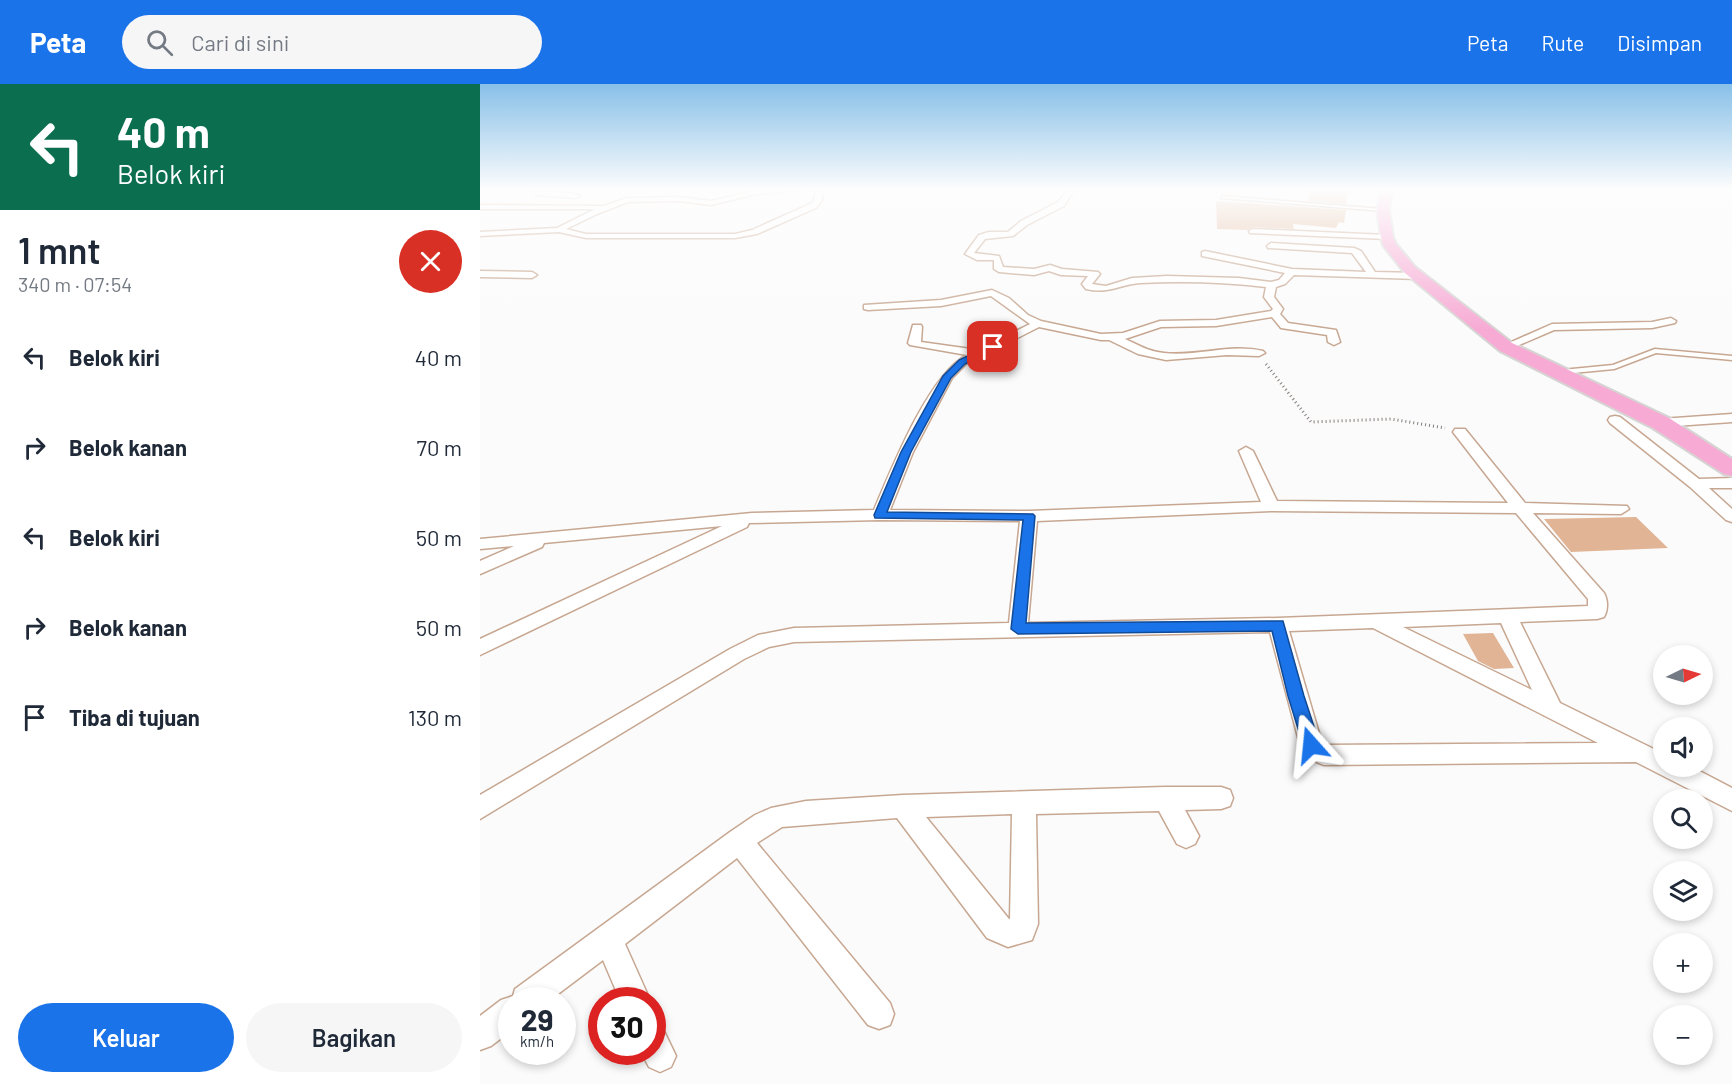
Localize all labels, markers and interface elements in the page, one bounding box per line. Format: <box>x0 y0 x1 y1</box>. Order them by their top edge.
search box <box>122 15 542 69</box>
text: Peta <box>30 25 86 59</box>
icon: search <box>143 26 176 59</box>
text: Cari di sini <box>191 29 289 55</box>
text: Peta <box>1467 30 1509 55</box>
text: Rute <box>1542 30 1584 55</box>
text: Disimpan <box>1617 30 1702 55</box>
text: 40 m <box>117 106 210 156</box>
icon: left <box>18 108 96 186</box>
text: Belok kiri <box>117 157 225 189</box>
text: 1 mnt <box>18 228 101 271</box>
button: close <box>399 230 462 293</box>
text: 340 m · 07:54 <box>18 272 132 296</box>
pin <box>967 321 1018 372</box>
icon: arrive <box>976 330 1009 363</box>
icon: left <box>18 341 51 374</box>
text: Belok kiri <box>69 344 160 370</box>
text: 40 m <box>415 344 462 370</box>
icon: right <box>18 431 51 464</box>
text: Belok kanan <box>69 434 187 460</box>
text: 70 m <box>417 434 462 460</box>
icon: left <box>18 521 51 554</box>
text: Belok kiri <box>69 524 160 550</box>
text: 50 m <box>416 524 462 550</box>
icon: right <box>18 611 51 644</box>
text: Belok kanan <box>69 614 187 640</box>
text: 50 m <box>416 614 462 640</box>
north arrow <box>1653 645 1713 705</box>
map controls <box>1653 645 1713 1065</box>
icon: arrive <box>18 701 51 734</box>
text: Tiba di tujuan <box>69 704 200 730</box>
text: 130 m <box>408 704 462 730</box>
position arrow <box>1279 713 1343 777</box>
button: sound <box>1653 717 1713 777</box>
button: search <box>1653 789 1713 849</box>
button: layers <box>1653 861 1713 921</box>
button: + <box>1653 933 1713 993</box>
speed limit sign: 30 <box>588 987 666 1065</box>
text: 29 <box>521 1001 553 1037</box>
button: Keluar <box>18 1003 234 1072</box>
button: Bagikan <box>246 1003 462 1072</box>
button: − <box>1653 1005 1713 1065</box>
text: km/h <box>520 1032 554 1050</box>

